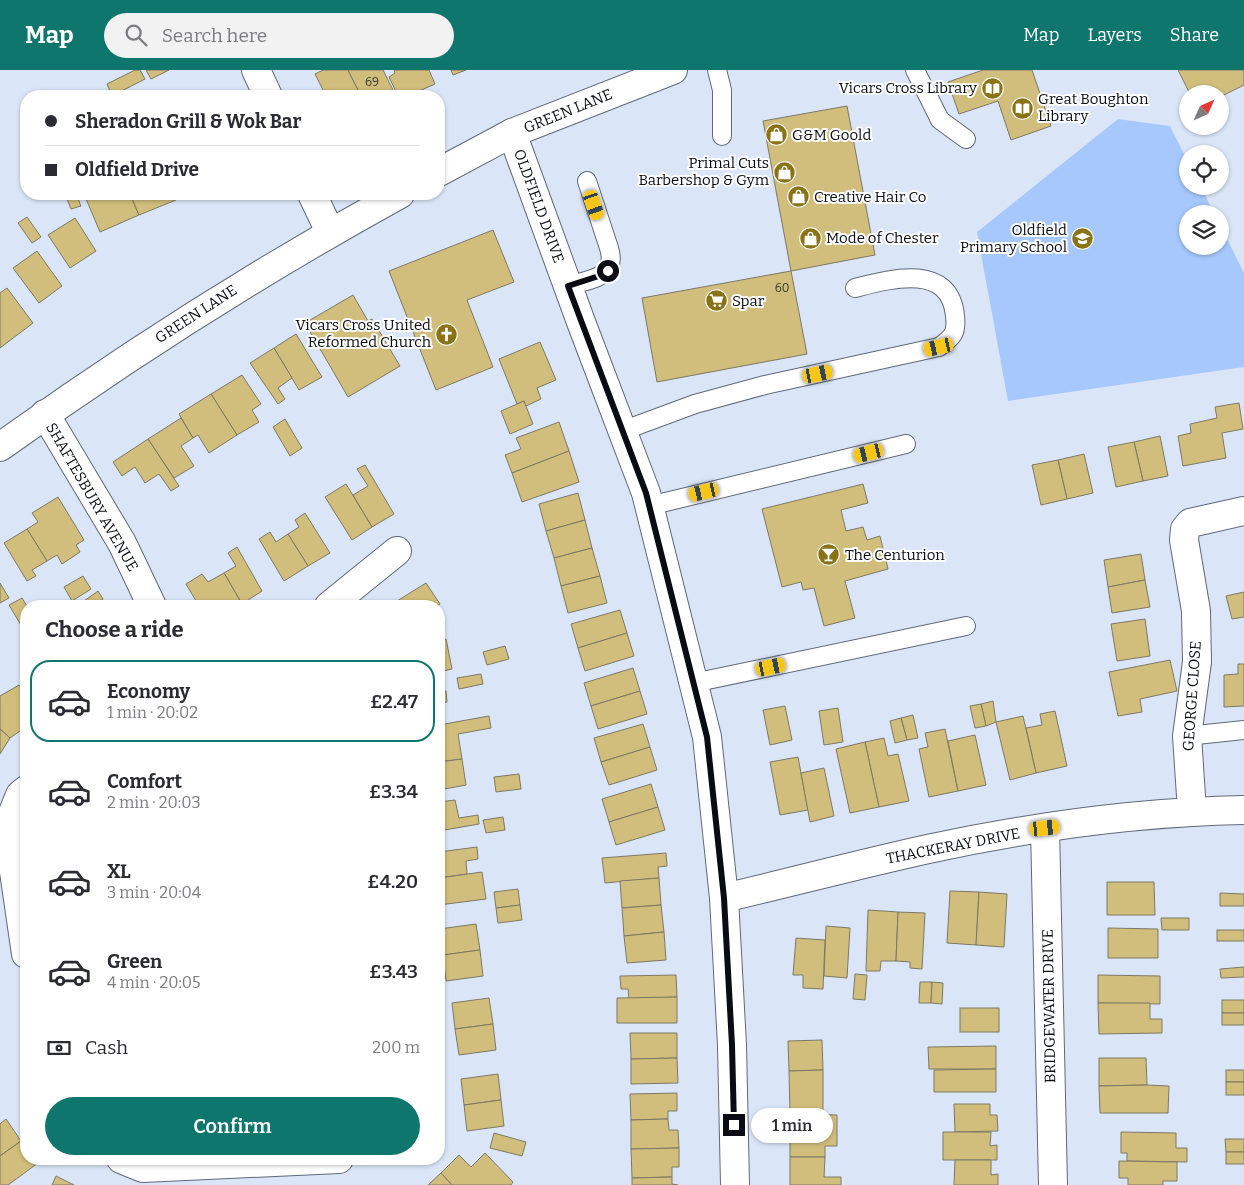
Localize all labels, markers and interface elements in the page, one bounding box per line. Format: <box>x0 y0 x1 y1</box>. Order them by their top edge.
search box <box>104 13 454 58</box>
text: Map <box>25 21 74 49</box>
icon: search <box>122 21 150 49</box>
text: Search here <box>162 24 267 47</box>
text: Map <box>1023 24 1059 46</box>
text: Layers <box>1087 24 1142 46</box>
text: Share <box>1170 24 1219 46</box>
house number: 69 <box>365 75 379 89</box>
library icon: Vicars Cross Library <box>981 76 1005 100</box>
place label: Vicars Cross Library <box>839 79 977 97</box>
street label: GREEN LANE <box>521 85 615 137</box>
north arrow <box>1179 85 1229 135</box>
map controls <box>1179 85 1229 255</box>
place label: Great Boughton Library <box>1038 90 1149 125</box>
library icon: Great Boughton Library <box>1010 96 1034 120</box>
text: Sheradon Grill & Wok Bar <box>75 110 301 133</box>
shop icon: G&M Goold <box>764 123 788 147</box>
place label: G&M Goold <box>792 126 871 144</box>
button: locate <box>1179 145 1229 195</box>
street label: OLDFIELD DRIVE <box>510 147 568 265</box>
place label: Primal Cuts Barbershop & Gym <box>638 154 770 189</box>
text: Oldfield Drive <box>75 158 199 181</box>
shop icon: Primal Cuts Barbershop & Gym <box>773 160 797 184</box>
shop icon: Creative Hair Co <box>786 185 810 209</box>
car <box>582 188 605 222</box>
place label: Creative Hair Co <box>814 188 926 206</box>
button: layers <box>1179 205 1229 255</box>
place label: Oldfield Primary School <box>960 221 1067 256</box>
shop icon: Mode of Chester <box>798 226 822 250</box>
school or university icon: Oldfield Primary School <box>1071 227 1095 251</box>
place label: Mode of Chester <box>826 229 939 247</box>
route start <box>597 260 619 282</box>
street label: GREEN LANE <box>152 281 240 347</box>
house number: 60 <box>775 281 789 295</box>
supermarket icon: Spar <box>704 289 728 313</box>
place label: Spar <box>732 292 765 310</box>
place label: Vicars Cross United Reformed Church <box>296 316 432 351</box>
church icon: Vicars Cross United Reformed Church <box>435 322 459 346</box>
car <box>922 336 955 358</box>
car <box>801 364 834 384</box>
street label: SHAFTESBURY AVENUE <box>42 419 142 575</box>
car <box>852 442 885 464</box>
car <box>687 481 720 503</box>
bar icon: The Centurion <box>817 543 841 567</box>
place label: The Centurion <box>845 546 945 564</box>
text: Choose a ride <box>45 616 184 643</box>
street label: GEORGE CLOSE <box>1179 640 1205 752</box>
car <box>754 657 787 677</box>
icon: car <box>47 679 92 724</box>
text: Economy <box>107 680 190 703</box>
text: £2.47 <box>370 690 418 713</box>
text: 1 min · 20:02 <box>107 703 198 722</box>
icon: car <box>47 769 92 814</box>
text: Comfort <box>107 770 182 793</box>
text: £3.34 <box>369 780 418 803</box>
text: 2 min · 20:03 <box>107 793 201 812</box>
car <box>1029 819 1060 837</box>
street label: THACKERAY DRIVE <box>885 824 1021 868</box>
icon: car <box>47 859 92 904</box>
text: XL <box>107 860 131 883</box>
text: £4.20 <box>367 870 418 893</box>
text: 3 min · 20:04 <box>107 883 201 902</box>
street label: BRIDGEWATER DRIVE <box>1039 929 1059 1083</box>
icon: car <box>47 949 92 994</box>
text: Green <box>107 950 162 973</box>
text: £3.43 <box>369 960 418 983</box>
text: 4 min · 20:05 <box>107 973 201 992</box>
icon: cash <box>45 1034 73 1062</box>
text: Cash <box>85 1036 128 1059</box>
text: 200 m <box>372 1038 420 1057</box>
button: Confirm <box>45 1097 420 1155</box>
callout: 1 min <box>752 1108 834 1142</box>
route end <box>723 1114 745 1136</box>
text: 1 min <box>772 1116 812 1135</box>

